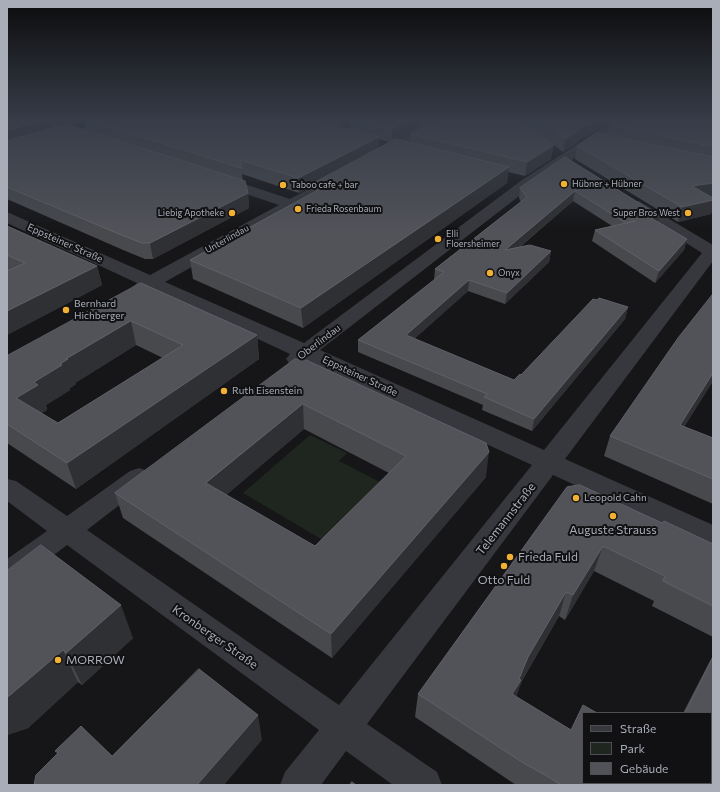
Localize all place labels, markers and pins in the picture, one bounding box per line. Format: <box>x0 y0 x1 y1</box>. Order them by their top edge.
marker: Hübner + Hübner <box>559 179 569 189</box>
place label: Hübner + Hübner <box>572 179 642 189</box>
marker: Taboo cafe + bar <box>278 180 288 190</box>
place label: Taboo cafe + bar <box>291 180 358 190</box>
marker: Frieda Rosenbaum <box>293 204 303 214</box>
place label: Frieda Rosenbaum <box>306 204 381 214</box>
place label: Liebig Apotheke <box>158 208 224 218</box>
marker: Liebig Apotheke <box>227 208 237 218</box>
place label: Super Bros West <box>613 208 680 218</box>
marker: Super Bros West <box>683 208 693 218</box>
place label: Elli Floersheimer <box>446 229 500 250</box>
marker: Elli Floersheimer <box>433 234 443 244</box>
marker: Onyx <box>485 268 495 278</box>
place label: Onyx <box>498 268 520 278</box>
place label: Bernhard Hichberger <box>74 298 125 322</box>
marker: Bernhard Hichberger <box>61 305 71 315</box>
place label: Ruth Eisenstein <box>232 385 302 397</box>
marker: Ruth Eisenstein <box>219 386 229 396</box>
place label: Leopold Cahn <box>584 492 647 504</box>
marker: Leopold Cahn <box>571 493 581 503</box>
marker: Auguste Strauss <box>608 511 618 521</box>
place label: Auguste Strauss <box>569 523 657 537</box>
place label: Frieda Fuld <box>518 550 578 564</box>
marker: Frieda Fuld <box>505 552 515 562</box>
marker: Otto Fuld <box>499 561 509 571</box>
place label: Otto Fuld <box>478 573 530 587</box>
place label: MORROW <box>66 653 125 667</box>
marker: MORROW <box>53 655 63 665</box>

